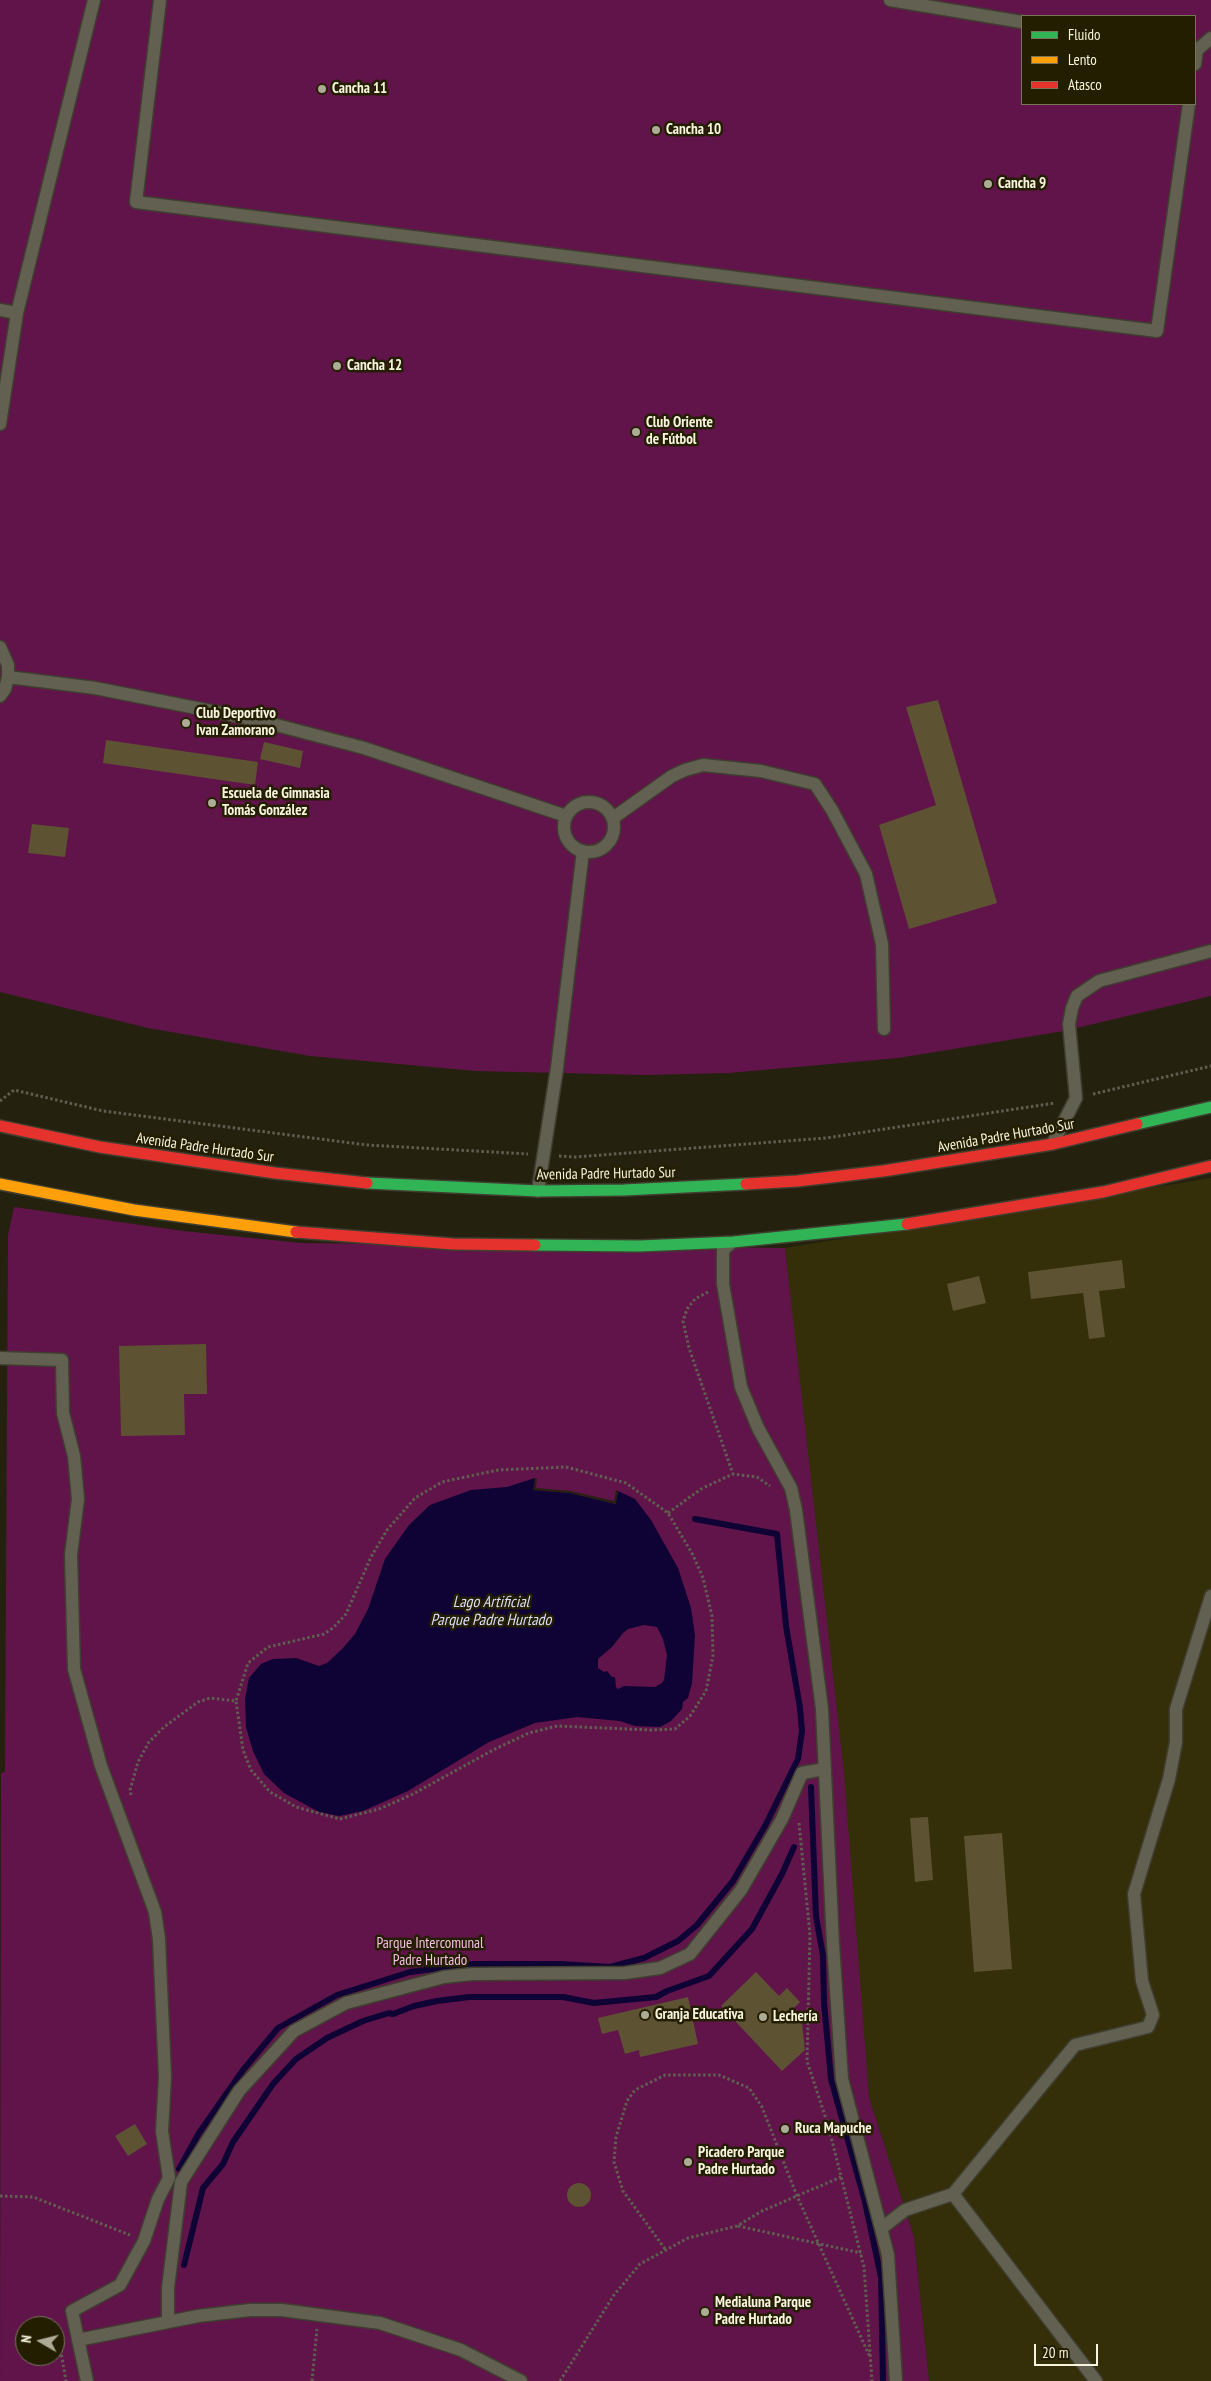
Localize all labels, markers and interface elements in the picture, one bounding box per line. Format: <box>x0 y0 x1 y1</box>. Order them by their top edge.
legend <box>1021 15 1196 105</box>
text: Fluido <box>1068 25 1100 44</box>
text: Lento <box>1068 50 1097 69</box>
text: Atasco <box>1068 75 1102 94</box>
place label: Cancha 11 <box>332 80 387 98</box>
marker: Cancha 11 <box>316 83 328 95</box>
place label: Cancha 10 <box>666 121 721 139</box>
marker: Cancha 10 <box>650 124 662 136</box>
place label: Cancha 9 <box>998 175 1046 193</box>
marker: Cancha 9 <box>982 178 994 190</box>
place label: Cancha 12 <box>347 357 402 375</box>
marker: Cancha 12 <box>331 360 343 372</box>
place label: Club Oriente de Fútbol <box>646 414 713 449</box>
marker: Club Oriente de Fútbol <box>630 426 642 438</box>
place label: Club Deportivo Ivan Zamorano <box>196 705 276 740</box>
marker: Club Deportivo Ivan Zamorano <box>180 717 192 729</box>
place label: Escuela de Gimnasia Tomás González <box>222 785 330 820</box>
marker: Escuela de Gimnasia Tomás González <box>206 797 218 809</box>
street label: Avenida Padre Hurtado Sur <box>936 1115 1076 1157</box>
street label: Avenida Padre Hurtado Sur <box>135 1129 275 1167</box>
street label: Avenida Padre Hurtado Sur <box>536 1164 676 1184</box>
water label: Lago Artificial Parque Padre Hurtado <box>431 1592 551 1630</box>
park label: Parque Intercomunal Padre Hurtado <box>376 1935 484 1970</box>
place label: Granja Educativa <box>655 2006 744 2024</box>
place label: Lechería <box>773 2008 818 2026</box>
marker: Granja Educativa <box>639 2009 651 2021</box>
marker: Lechería <box>757 2011 769 2023</box>
place label: Ruca Mapuche <box>795 2120 872 2138</box>
marker: Ruca Mapuche <box>779 2123 791 2135</box>
place label: Picadero Parque Padre Hurtado <box>698 2144 784 2179</box>
marker: Picadero Parque Padre Hurtado <box>682 2156 694 2168</box>
place label: Medialuna Parque Padre Hurtado <box>715 2294 811 2329</box>
marker: Medialuna Parque Padre Hurtado <box>699 2306 711 2318</box>
north arrow <box>15 2316 65 2366</box>
text: N <box>17 2334 36 2344</box>
scale bar <box>1036 2334 1100 2366</box>
text: 20 m <box>1042 2343 1068 2362</box>

